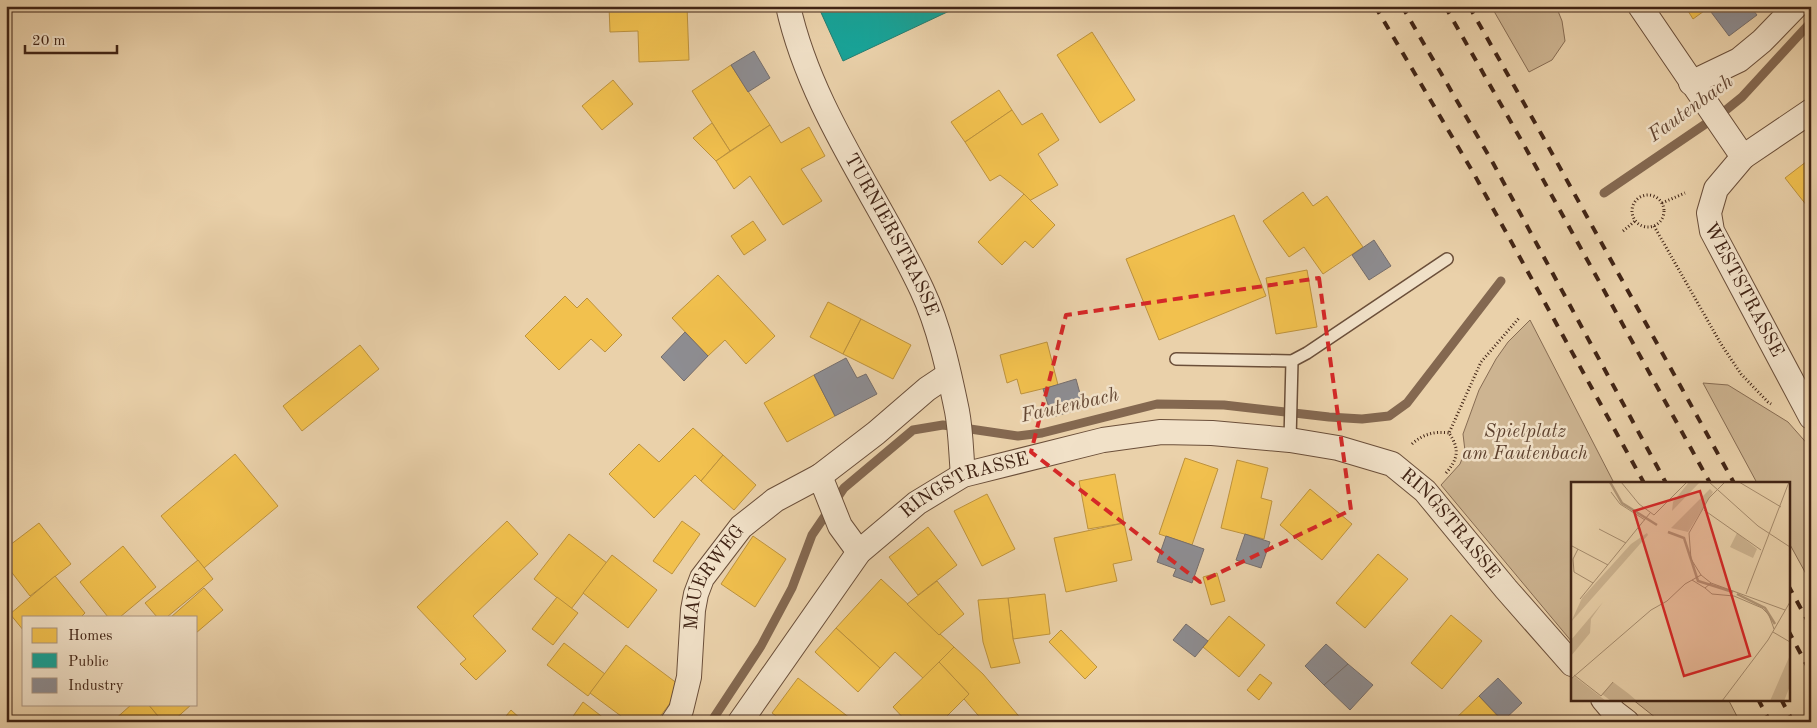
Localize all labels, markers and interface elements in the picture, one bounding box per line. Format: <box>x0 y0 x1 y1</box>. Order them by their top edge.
scale bar <box>25 22 118 54</box>
text: 20 m <box>32 34 66 49</box>
water label: Fautenbach <box>1644 72 1737 147</box>
street label: TURNIERSTRASSE <box>841 150 941 319</box>
street label: WESTSTRASSE <box>1700 220 1787 360</box>
water label: Fautenbach <box>1018 385 1121 427</box>
park label: Spielplatz am Fautenbach <box>1462 423 1588 464</box>
street label: RINGSTRASSE <box>897 449 1031 522</box>
street label: RINGSTRASSE <box>1397 465 1503 582</box>
inset map <box>1571 482 1790 700</box>
street label: MAUERWEG <box>682 521 749 631</box>
legend <box>22 616 198 706</box>
text: Homes <box>68 629 113 644</box>
text: Public <box>68 655 109 670</box>
text: Industry <box>68 679 124 694</box>

